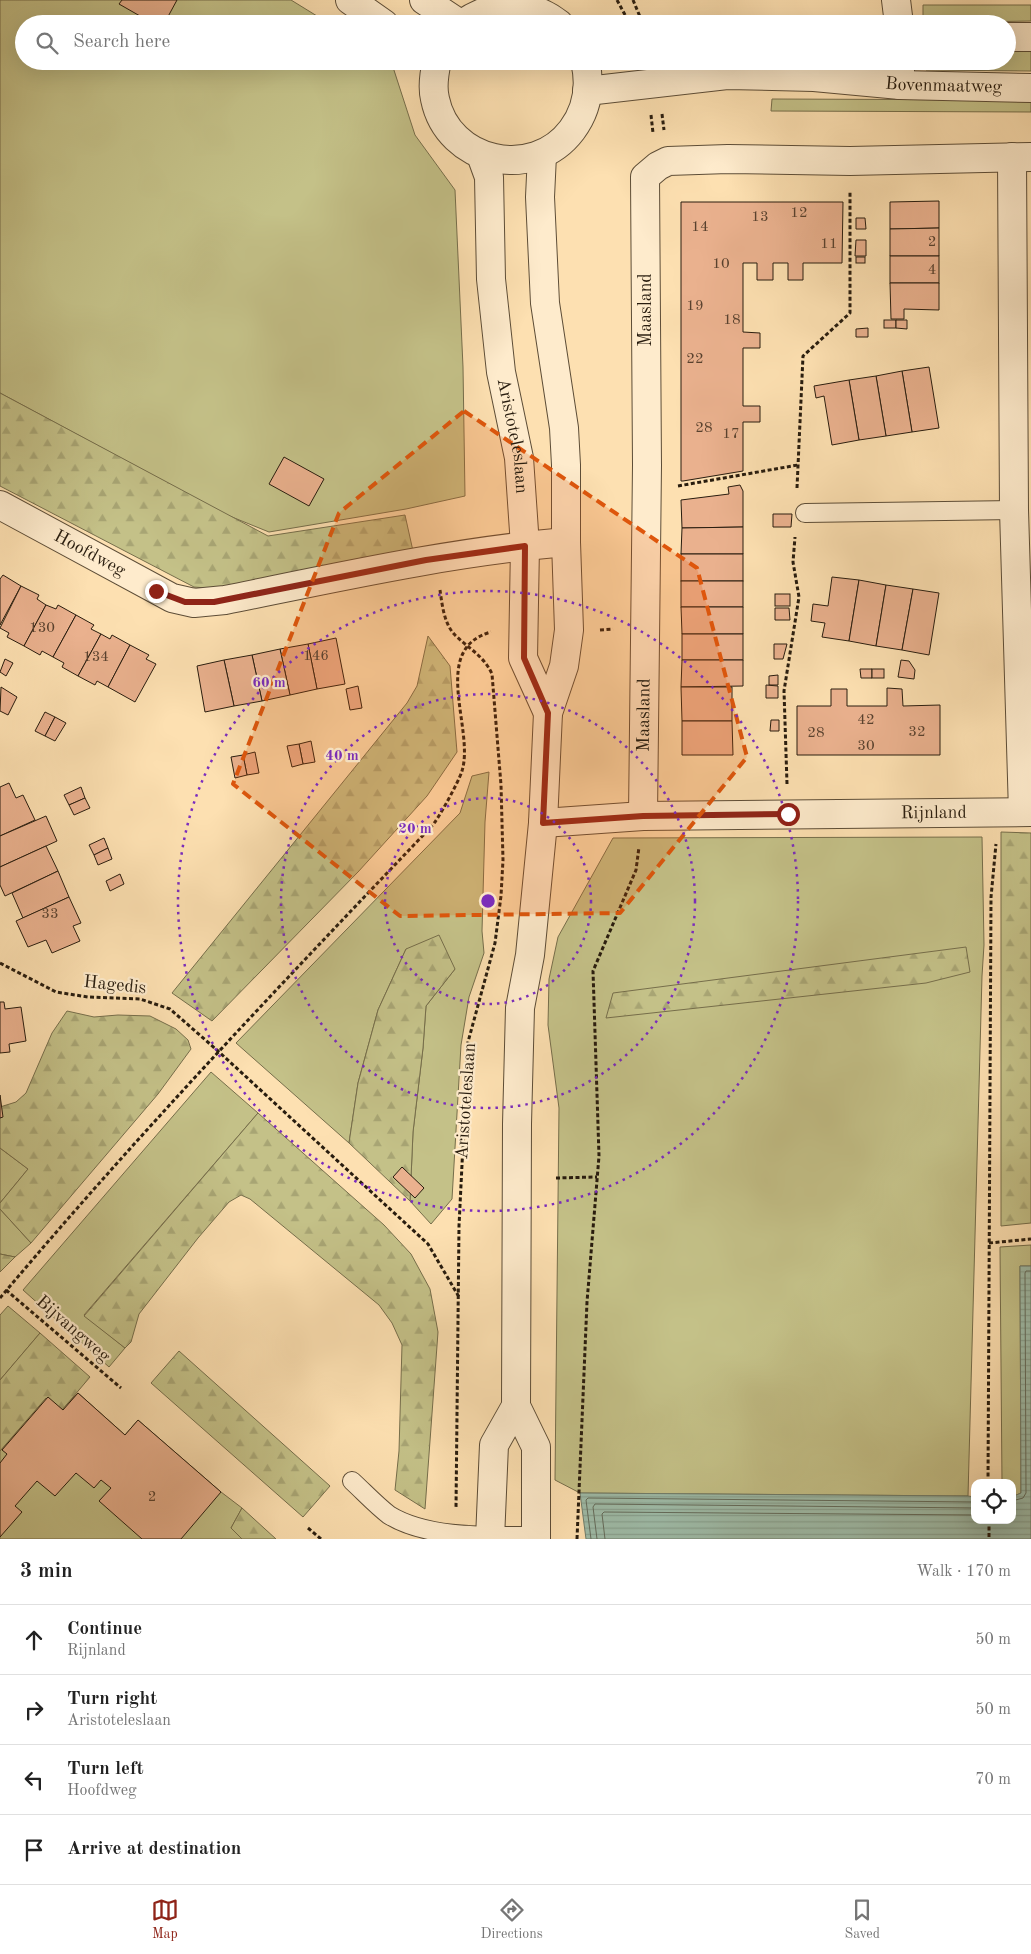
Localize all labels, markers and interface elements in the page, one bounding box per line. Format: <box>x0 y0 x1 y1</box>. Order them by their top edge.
search box <box>15 15 1016 70</box>
icon: search <box>33 29 61 57</box>
text: Search here <box>73 33 170 52</box>
street label: Bovenmaatweg <box>884 75 1003 96</box>
house number: 12 <box>790 206 808 221</box>
house number: 13 <box>751 210 769 225</box>
house number: 14 <box>691 220 709 235</box>
house number: 2 <box>928 235 936 250</box>
house number: 11 <box>820 237 838 252</box>
house number: 10 <box>712 257 730 272</box>
house number: 4 <box>928 263 936 278</box>
street label: Maasland <box>637 273 655 347</box>
house number: 19 <box>686 299 704 314</box>
house number: 18 <box>723 313 741 328</box>
house number: 22 <box>686 352 704 367</box>
street label: Aristoteleslaan <box>494 377 530 495</box>
house number: 28 <box>695 421 713 436</box>
house number: 17 <box>722 427 740 442</box>
street label: Hoofdweg <box>51 527 129 580</box>
route end <box>145 580 168 603</box>
house number: 130 <box>29 621 55 636</box>
house number: 146 <box>303 649 329 664</box>
house number: 134 <box>83 650 109 665</box>
text: 60 m <box>252 676 286 691</box>
street label: Maasland <box>635 678 654 752</box>
house number: 42 <box>857 713 875 728</box>
house number: 32 <box>908 725 926 740</box>
house number: 28 <box>807 726 825 741</box>
house number: 30 <box>857 739 875 754</box>
text: 40 m <box>325 749 359 764</box>
route start <box>777 803 800 826</box>
street label: Rijnland <box>901 804 967 822</box>
text: 20 m <box>398 822 432 837</box>
centre of rings <box>479 892 497 910</box>
house number: 33 <box>41 907 59 922</box>
street label: Hagedis <box>83 973 148 997</box>
street label: Aristoteleslaan <box>453 1042 479 1160</box>
street label: Bijvangweg <box>33 1292 114 1366</box>
map controls <box>971 1479 1016 1524</box>
button: locate <box>971 1479 1016 1524</box>
house number: 2 <box>148 1490 156 1505</box>
text: 3 min <box>20 1561 73 1582</box>
text: Walk · 170 m <box>916 1564 1011 1580</box>
text: Continue <box>67 1620 142 1639</box>
icon: ahead <box>20 1626 48 1654</box>
text: 50 m <box>975 1632 1011 1648</box>
text: Rijnland <box>67 1643 126 1659</box>
text: Turn right <box>67 1690 157 1709</box>
icon: right <box>20 1696 48 1724</box>
text: 50 m <box>975 1702 1011 1718</box>
text: Aristoteleslaan <box>67 1713 171 1729</box>
text: Turn left <box>67 1760 144 1779</box>
icon: left <box>20 1766 48 1794</box>
text: 70 m <box>975 1772 1011 1788</box>
text: Hoofdweg <box>67 1783 137 1799</box>
icon: arrive <box>20 1836 48 1864</box>
text: Arrive at destination <box>67 1840 241 1859</box>
tab: Map <box>151 1896 179 1943</box>
tab: Directions <box>481 1896 543 1943</box>
tab: Saved <box>844 1896 880 1943</box>

